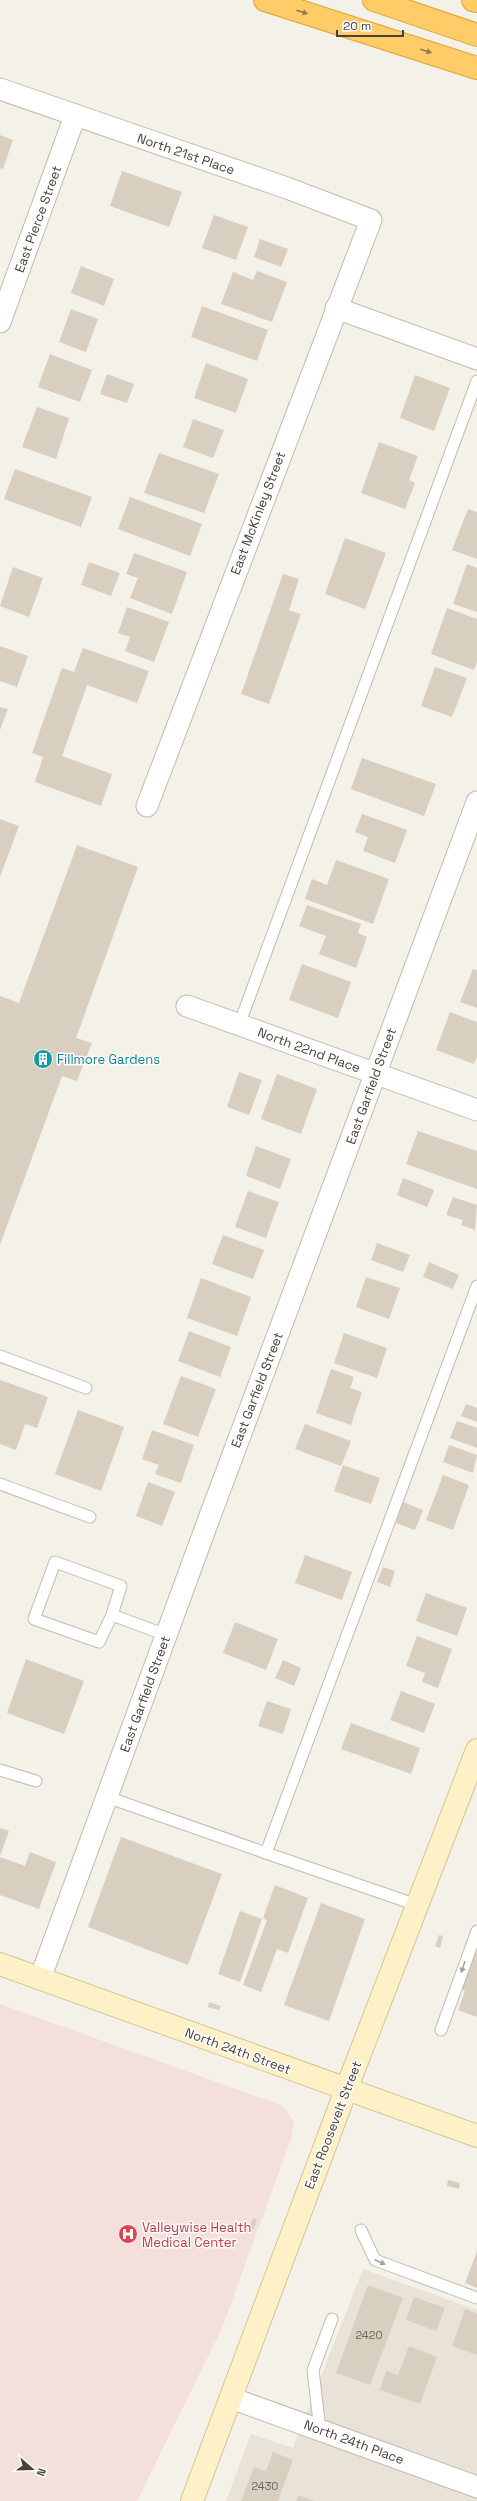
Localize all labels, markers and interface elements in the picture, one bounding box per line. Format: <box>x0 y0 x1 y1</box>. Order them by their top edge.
one-way arrow <box>297 9 309 15</box>
scale bar <box>337 12 403 38</box>
text: 20 m <box>343 18 371 34</box>
one-way arrow <box>420 48 432 54</box>
street label: North 21st Place <box>135 129 237 179</box>
street label: East Pierce Street <box>11 163 65 275</box>
street label: East McKinley Street <box>227 449 289 577</box>
street label: North 22nd Place <box>255 1024 363 1076</box>
street label: East Garfield Street <box>342 1025 400 1147</box>
building icon: Fillmore Gardens <box>32 1048 54 1070</box>
place label: Fillmore Gardens <box>57 1051 160 1068</box>
street label: East Garfield Street <box>227 1330 287 1450</box>
street label: East Garfield Street <box>116 1633 174 1755</box>
one-way arrow <box>460 1961 466 1973</box>
street label: North 24th Street <box>183 2024 293 2078</box>
street label: East Roosevelt Street <box>301 2058 365 2192</box>
place label: Valleywise Health Medical Center <box>142 2219 251 2251</box>
hospital icon: Valleywise Health Medical Center <box>117 2223 139 2245</box>
one-way arrow <box>375 2259 387 2265</box>
house number: 2420 <box>356 2328 382 2342</box>
street label: North 24th Place <box>302 2416 406 2468</box>
north arrow <box>12 2449 52 2489</box>
text: N <box>34 2467 49 2478</box>
house number: 2430 <box>252 2479 278 2493</box>

